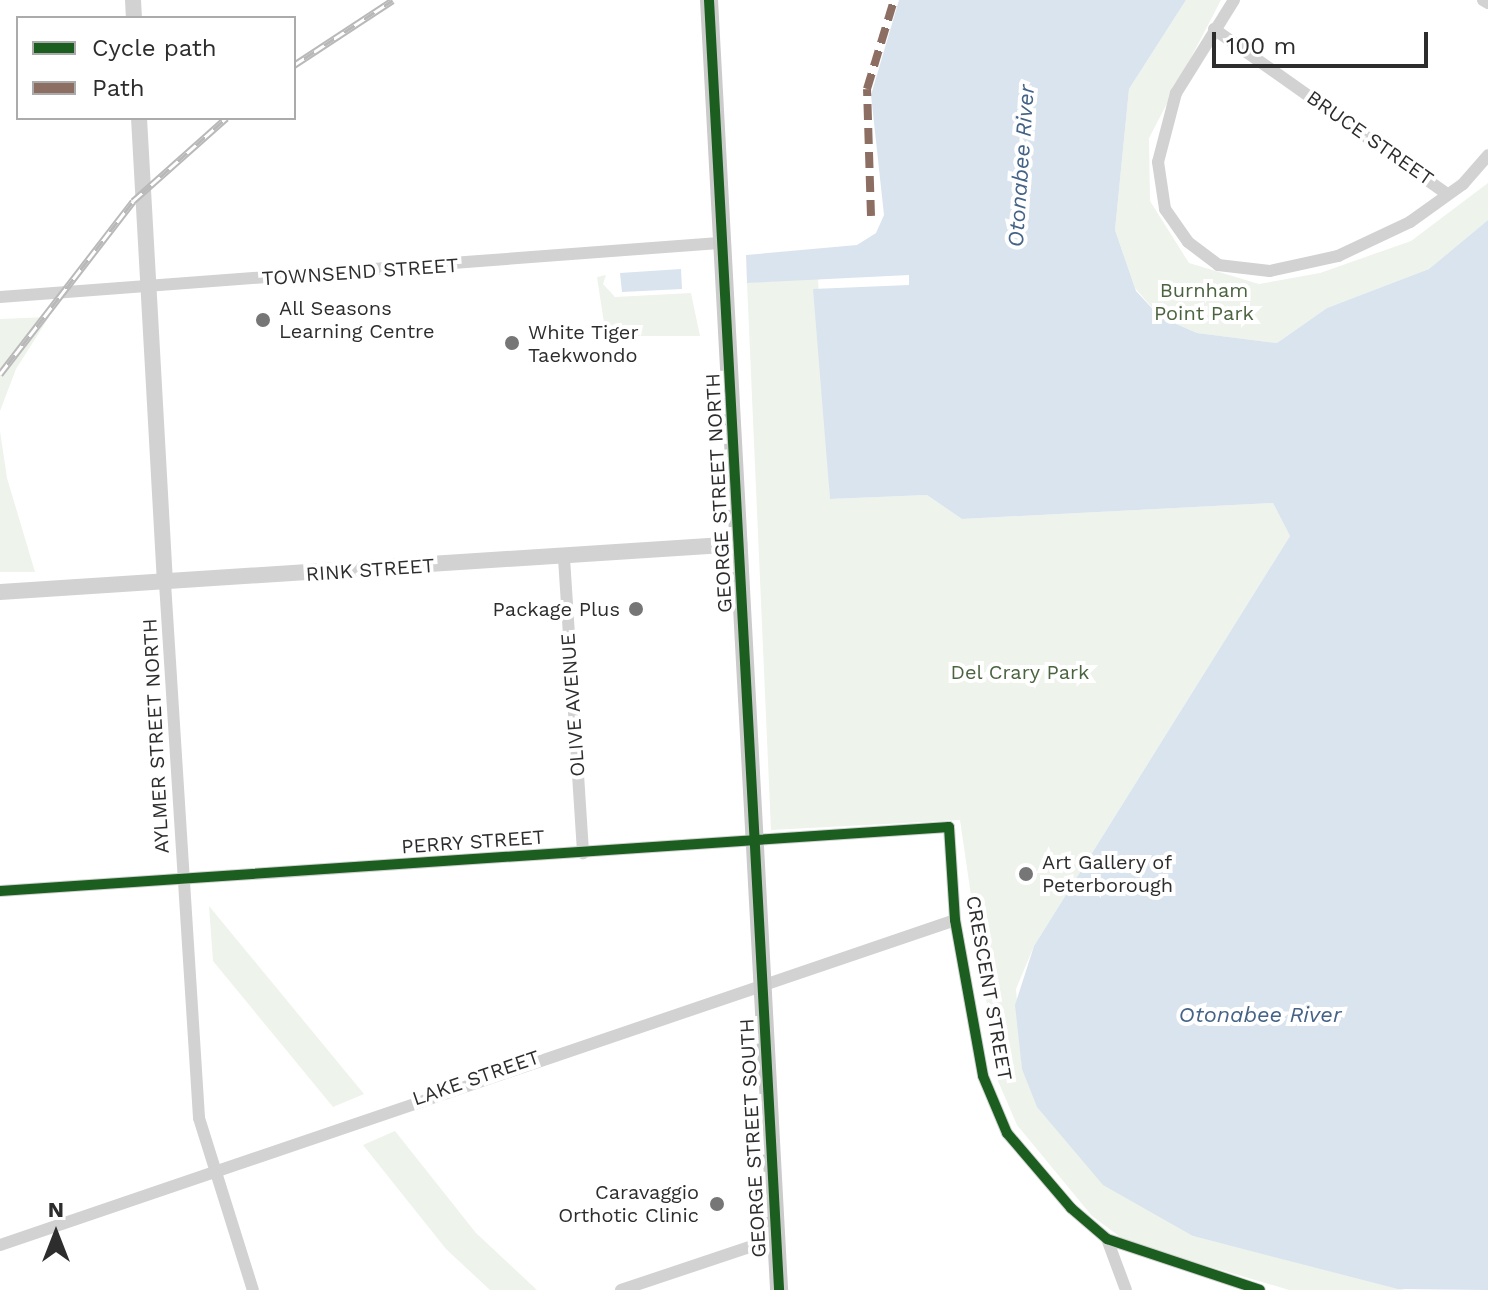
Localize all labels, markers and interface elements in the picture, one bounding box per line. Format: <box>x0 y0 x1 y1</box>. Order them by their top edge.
legend <box>16 16 296 120</box>
scale bar <box>1216 16 1432 66</box>
text: 100 m <box>1226 32 1296 60</box>
text: Cycle path <box>92 34 217 62</box>
text: Path <box>92 74 145 102</box>
water label: Otonabee River <box>1002 84 1040 248</box>
street label: BRUCE STREET <box>1302 85 1438 191</box>
street label: TOWNSEND STREET <box>261 253 459 291</box>
park label: Burnham Point Park <box>1154 278 1254 325</box>
place label: All Seasons Learning Centre <box>279 296 434 343</box>
marker: All Seasons Learning Centre <box>254 311 272 329</box>
place label: White Tiger Taekwondo <box>528 320 639 367</box>
marker: White Tiger Taekwondo <box>503 334 521 352</box>
street label: GEORGE STREET NORTH <box>701 372 737 614</box>
street label: RINK STREET <box>305 554 435 586</box>
place label: Package Plus <box>493 597 620 621</box>
marker: Package Plus <box>627 600 645 618</box>
street label: AYLMER STREET NORTH <box>138 617 174 855</box>
street label: OLIVE AVENUE <box>556 632 590 778</box>
park label: Del Crary Park <box>950 660 1090 684</box>
street label: PERRY STREET <box>400 825 546 859</box>
place label: Art Gallery of Peterborough <box>1042 850 1173 897</box>
marker: Art Gallery of Peterborough <box>1017 865 1035 883</box>
street label: CRESCENT STREET <box>961 893 1017 1083</box>
water label: Otonabee River <box>1179 1002 1341 1028</box>
street label: GEORGE STREET SOUTH <box>735 1018 771 1258</box>
street label: LAKE STREET <box>409 1045 543 1111</box>
place label: Caravaggio Orthotic Clinic <box>558 1180 699 1227</box>
marker: Caravaggio Orthotic Clinic <box>706 1193 728 1215</box>
north arrow <box>16 1194 96 1274</box>
text: N <box>48 1197 64 1222</box>

